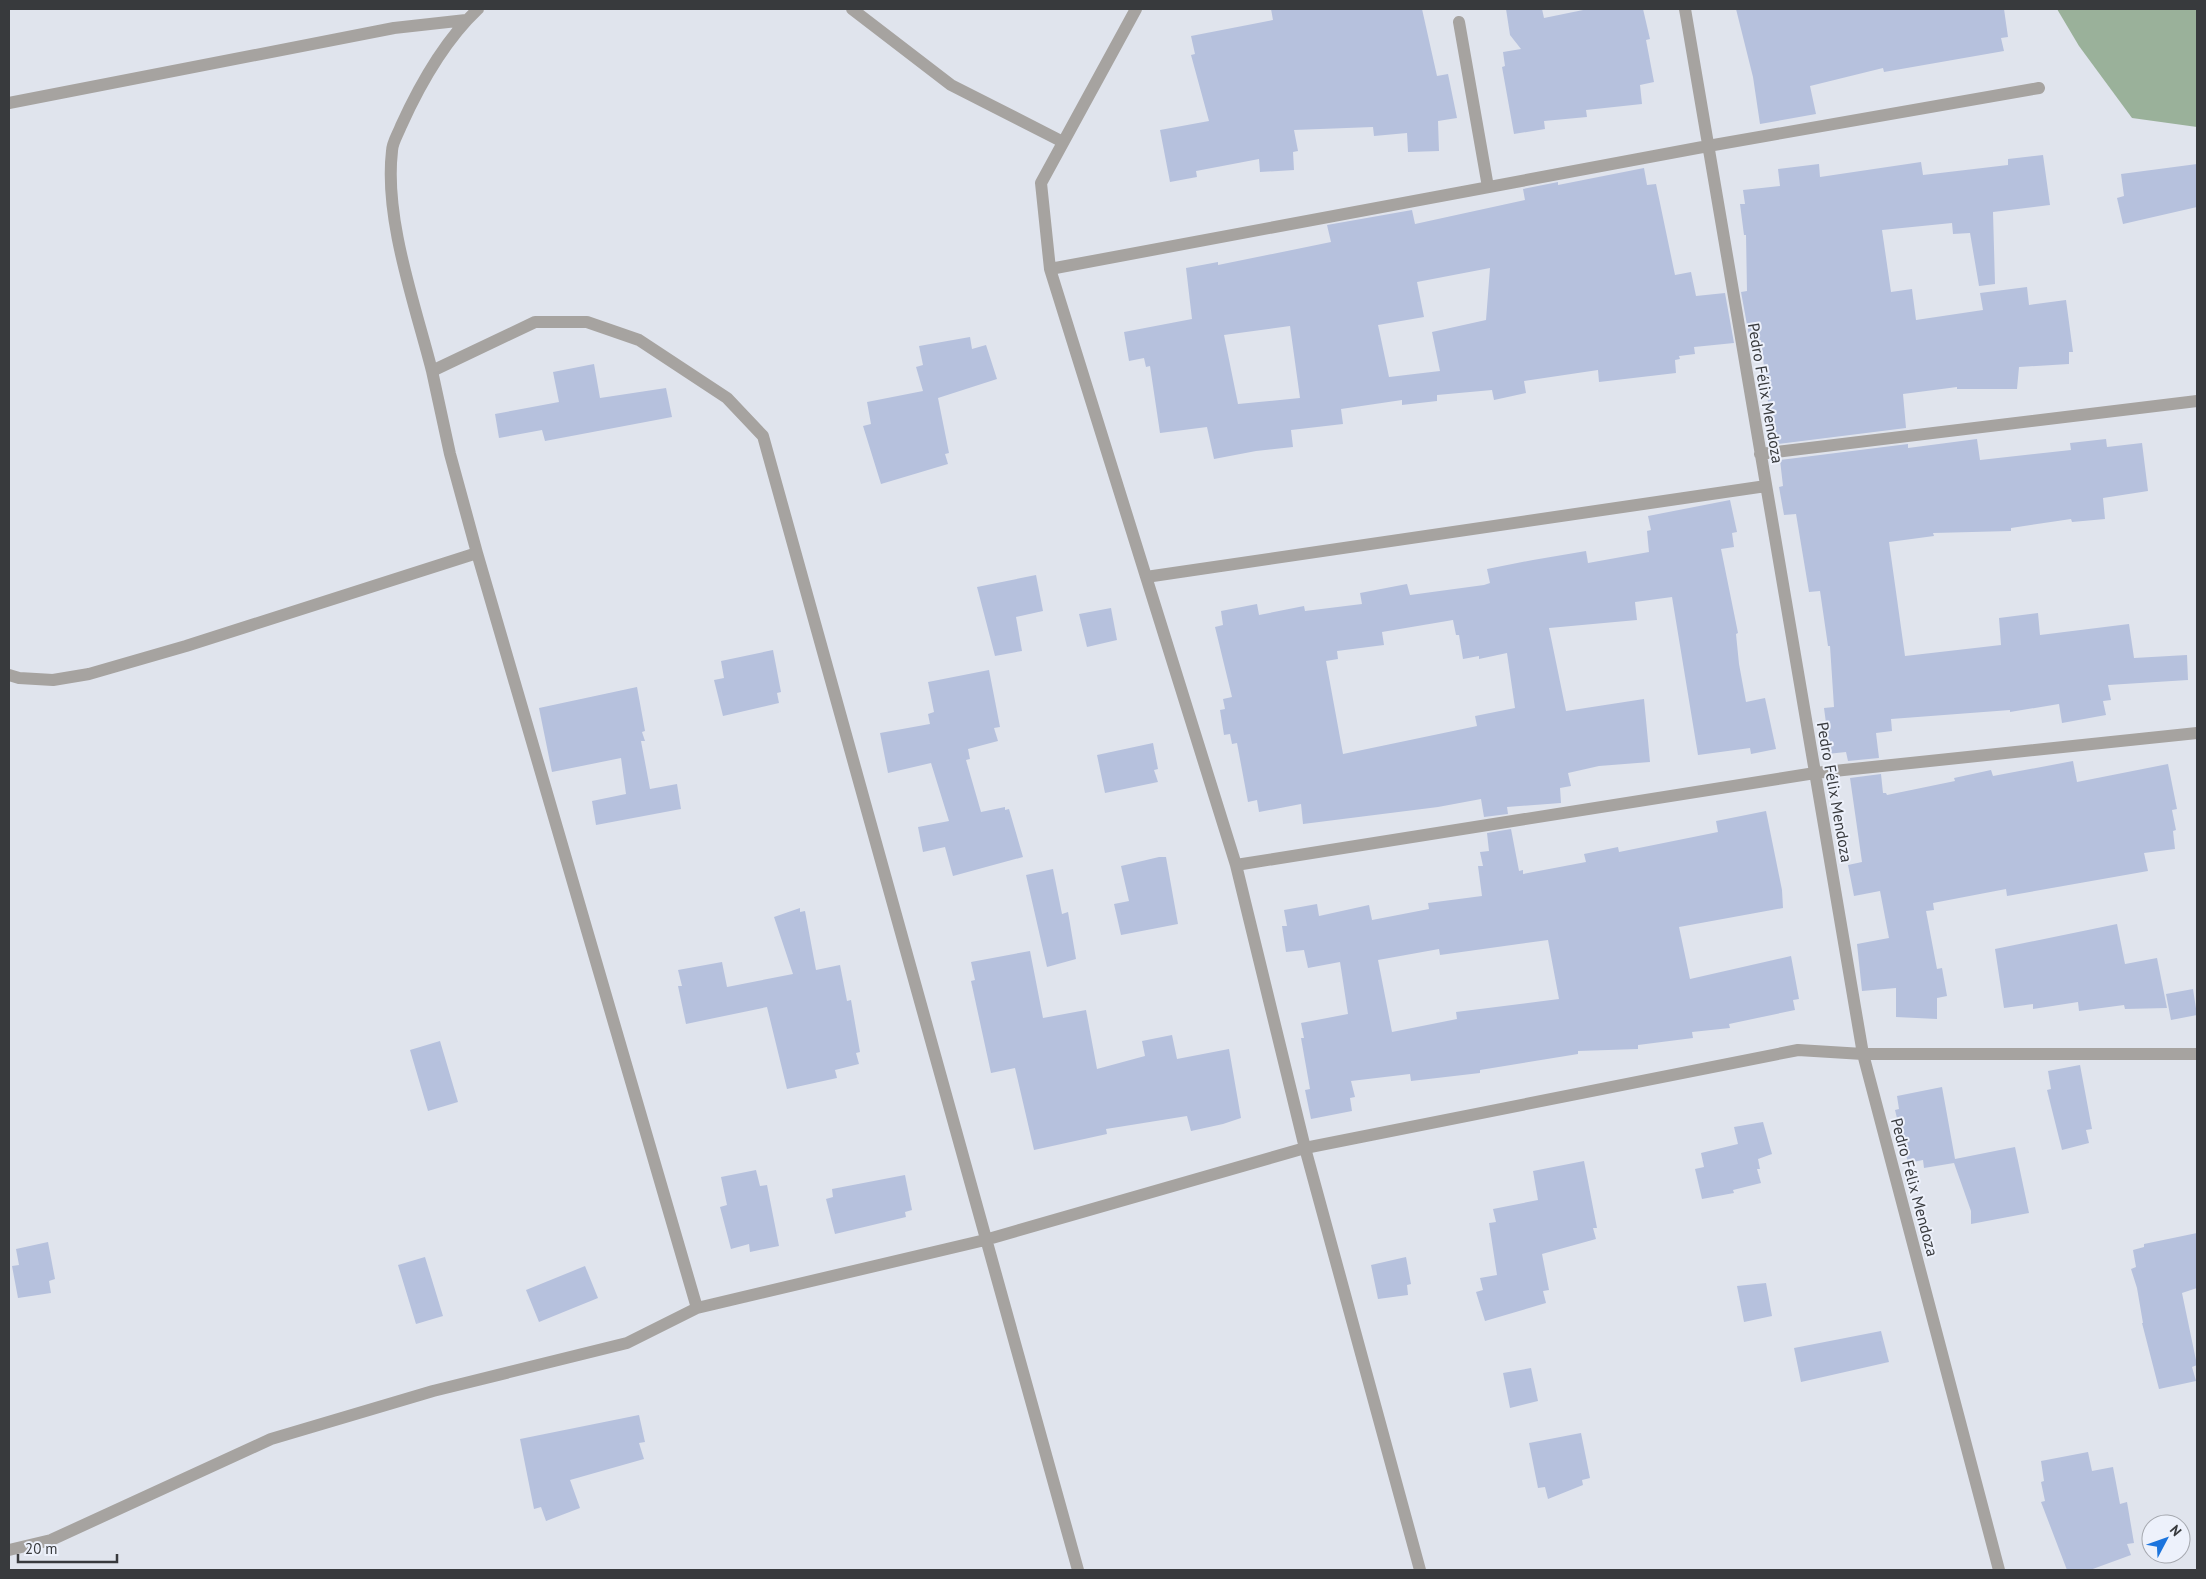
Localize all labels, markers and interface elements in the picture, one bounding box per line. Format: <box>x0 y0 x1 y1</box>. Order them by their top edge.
street label: Pedro Félix Mendoza <box>1744 321 1788 465</box>
street label: Pedro Félix Mendoza <box>1813 720 1857 864</box>
street label: Pedro Félix Mendoza <box>1887 1116 1943 1258</box>
north arrow <box>2141 1514 2191 1564</box>
text: N <box>2166 1521 2186 1540</box>
scale bar <box>18 1532 116 1564</box>
text: 20 m <box>25 1539 58 1558</box>

